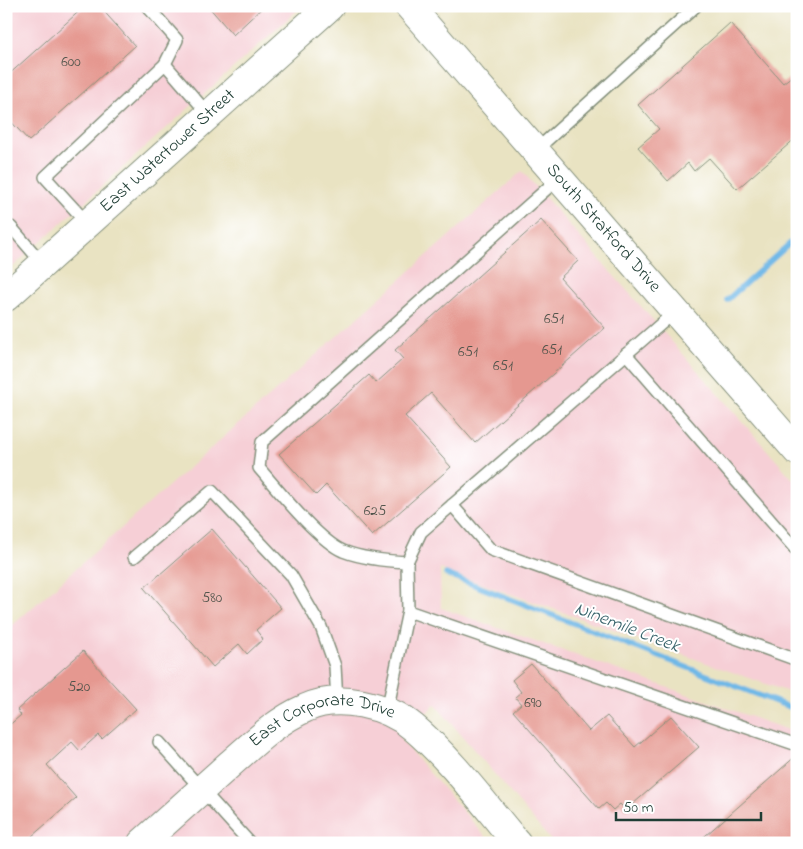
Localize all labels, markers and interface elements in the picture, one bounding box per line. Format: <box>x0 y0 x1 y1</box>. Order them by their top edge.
house number: 600 <box>61 51 81 73</box>
street label: East Watertower Street <box>95 83 242 219</box>
street label: South Stratford Drive <box>539 158 667 299</box>
house number: 651 <box>544 308 564 330</box>
house number: 651 <box>542 339 562 361</box>
house number: 651 <box>458 341 478 363</box>
house number: 651 <box>493 355 513 377</box>
house number: 625 <box>364 500 387 522</box>
house number: 580 <box>202 587 223 609</box>
water label: Ninemile Creek <box>571 596 684 661</box>
house number: 520 <box>68 676 91 698</box>
street label: East Corporate Drive <box>244 688 400 754</box>
house number: 690 <box>524 692 542 714</box>
scale bar <box>616 789 760 821</box>
text: 50 m <box>623 797 654 819</box>

